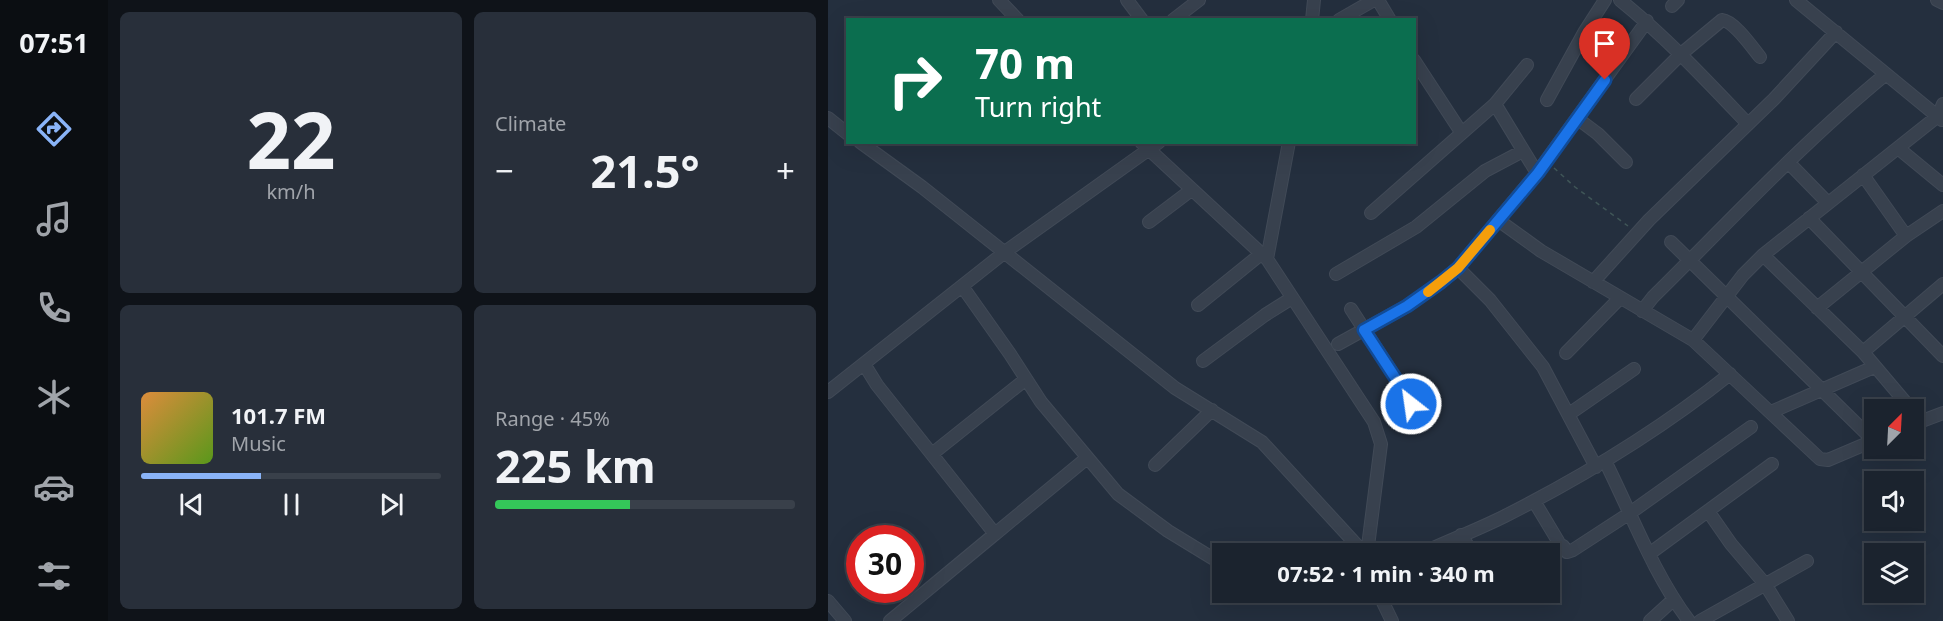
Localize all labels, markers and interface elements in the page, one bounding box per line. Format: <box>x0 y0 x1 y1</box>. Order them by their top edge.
pin <box>1579 18 1630 80</box>
text: 07:51 <box>19 24 89 61</box>
icon: arrive <box>1588 27 1621 60</box>
text: 70 m <box>975 34 1075 91</box>
icon: right <box>876 42 954 120</box>
text: 22 <box>246 86 336 192</box>
text: Turn right <box>975 88 1101 125</box>
icon: directions <box>33 108 75 150</box>
text: Climate <box>495 110 566 137</box>
text: 21.5° <box>591 140 699 201</box>
text: − <box>495 148 514 193</box>
text: + <box>776 148 795 193</box>
text: km/h <box>266 178 316 205</box>
icon: music <box>33 198 75 240</box>
icon: phone <box>33 287 75 329</box>
position arrow <box>1379 372 1443 436</box>
icon: climate <box>33 376 75 418</box>
north arrow <box>1864 399 1924 459</box>
map controls <box>1864 399 1924 603</box>
text: 101.7 FM <box>231 400 326 430</box>
text: Range · 45% <box>495 405 610 432</box>
text: Music <box>231 430 286 457</box>
text: 225 km <box>495 435 656 496</box>
icon: car <box>33 466 75 508</box>
button: sound <box>1864 471 1924 531</box>
icon: previous <box>175 488 208 521</box>
icon: pause <box>275 488 308 521</box>
icon: next <box>375 488 408 521</box>
speed limit sign: 30 <box>846 525 924 603</box>
button: layers <box>1864 543 1924 603</box>
icon: filters <box>33 555 75 597</box>
text: 07:52 · 1 min · 340 m <box>1277 558 1495 588</box>

